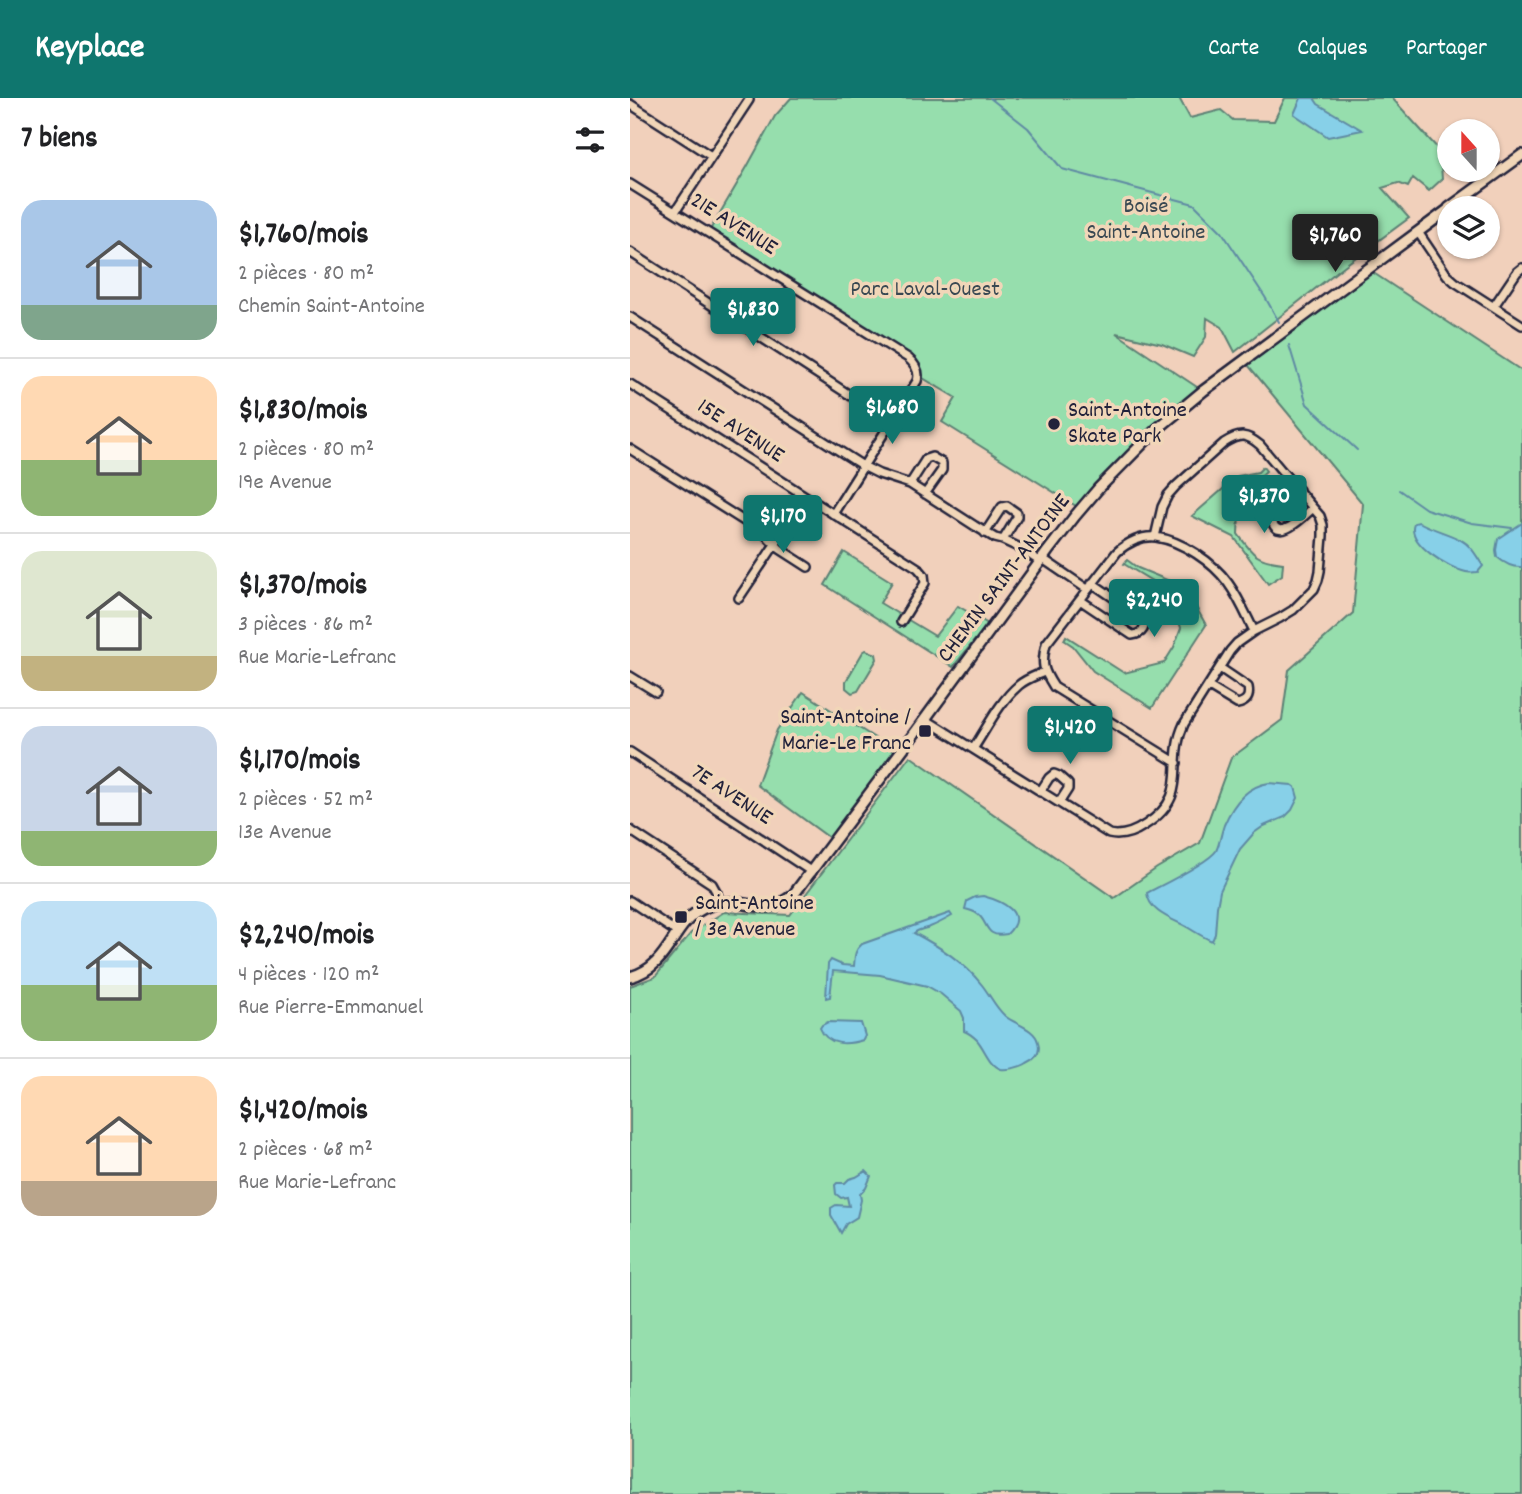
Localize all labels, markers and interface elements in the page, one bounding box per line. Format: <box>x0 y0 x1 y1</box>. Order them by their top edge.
text: Keyplace <box>35 26 144 73</box>
text: Carte <box>1208 32 1259 66</box>
text: Calques <box>1297 32 1368 66</box>
text: Partager <box>1406 32 1487 66</box>
text: 7 biens <box>21 119 98 162</box>
north arrow <box>1437 119 1500 182</box>
map controls <box>1437 119 1500 259</box>
icon: filters <box>571 121 609 159</box>
street label: 21E AVENUE <box>683 185 784 265</box>
park label: Boisé Saint-Antoine <box>1087 191 1205 250</box>
button: layers <box>1437 196 1500 259</box>
pin: $1,760 <box>1278 214 1392 274</box>
text: $1,760/mois <box>238 215 369 258</box>
text: $1,760 <box>1308 220 1362 253</box>
icon: home <box>77 228 161 312</box>
text: 2 pièces · 80 m² <box>238 258 374 291</box>
park label: Parc Laval-Ouest <box>850 274 1000 307</box>
pin: $1,830 <box>696 288 810 348</box>
text: Chemin Saint-Antoine <box>238 291 425 324</box>
text: $1,830 <box>726 294 780 327</box>
pin: $1,680 <box>835 386 949 446</box>
text: $1,830/mois <box>238 391 368 434</box>
street label: 15E AVENUE <box>690 391 791 473</box>
text: $1,680 <box>865 392 919 425</box>
place label: Saint-Antoine Skate Park <box>1068 395 1187 454</box>
icon: home <box>77 404 161 488</box>
marker: Saint-Antoine Skate Park <box>1046 416 1062 432</box>
text: 2 pièces · 80 m² <box>238 434 374 467</box>
text: 19e Avenue <box>238 467 332 500</box>
pin: $1,370 <box>1207 476 1321 535</box>
text: $1,370 <box>1238 481 1290 514</box>
street label: CHEMIN SAINT-ANTOINE <box>930 487 1080 671</box>
pin: $1,170 <box>726 496 840 555</box>
text: $1,170 <box>759 501 807 534</box>
text: $1,370/mois <box>238 566 367 609</box>
icon: home <box>77 579 161 663</box>
pin: $2,240 <box>1097 580 1211 639</box>
text: $2,240 <box>1125 585 1183 618</box>
text: 3 pièces · 86 m² <box>238 609 373 642</box>
text: Rue Marie-Lefranc <box>238 642 396 675</box>
place label: Saint-Antoine / Marie-Le Franc <box>780 702 911 761</box>
pin: $1,420 <box>1013 706 1127 766</box>
text: $1,420 <box>1043 712 1097 745</box>
marker: Saint-Antoine / Marie-Le Franc <box>917 723 933 739</box>
text: $1,170/mois <box>238 741 361 784</box>
icon: home <box>77 754 161 838</box>
street label: 7E AVENUE <box>684 757 779 835</box>
text: 2 pièces · 52 m² <box>238 784 373 817</box>
text: 13e Avenue <box>238 817 332 850</box>
place label: Saint-Antoine / 3e Avenue <box>695 888 814 947</box>
marker: Saint-Antoine / 3e Avenue <box>673 909 689 925</box>
text: $2,240/mois <box>238 916 375 959</box>
icon: home <box>77 929 161 1013</box>
text: 4 pièces · 120 m² <box>238 959 379 992</box>
text: Rue Pierre-Emmanuel <box>238 992 423 1025</box>
text: $1,420/mois <box>238 1091 368 1134</box>
icon: home <box>77 1104 161 1188</box>
text: 2 pièces · 68 m² <box>238 1134 373 1167</box>
text: Rue Marie-Lefranc <box>238 1167 396 1200</box>

